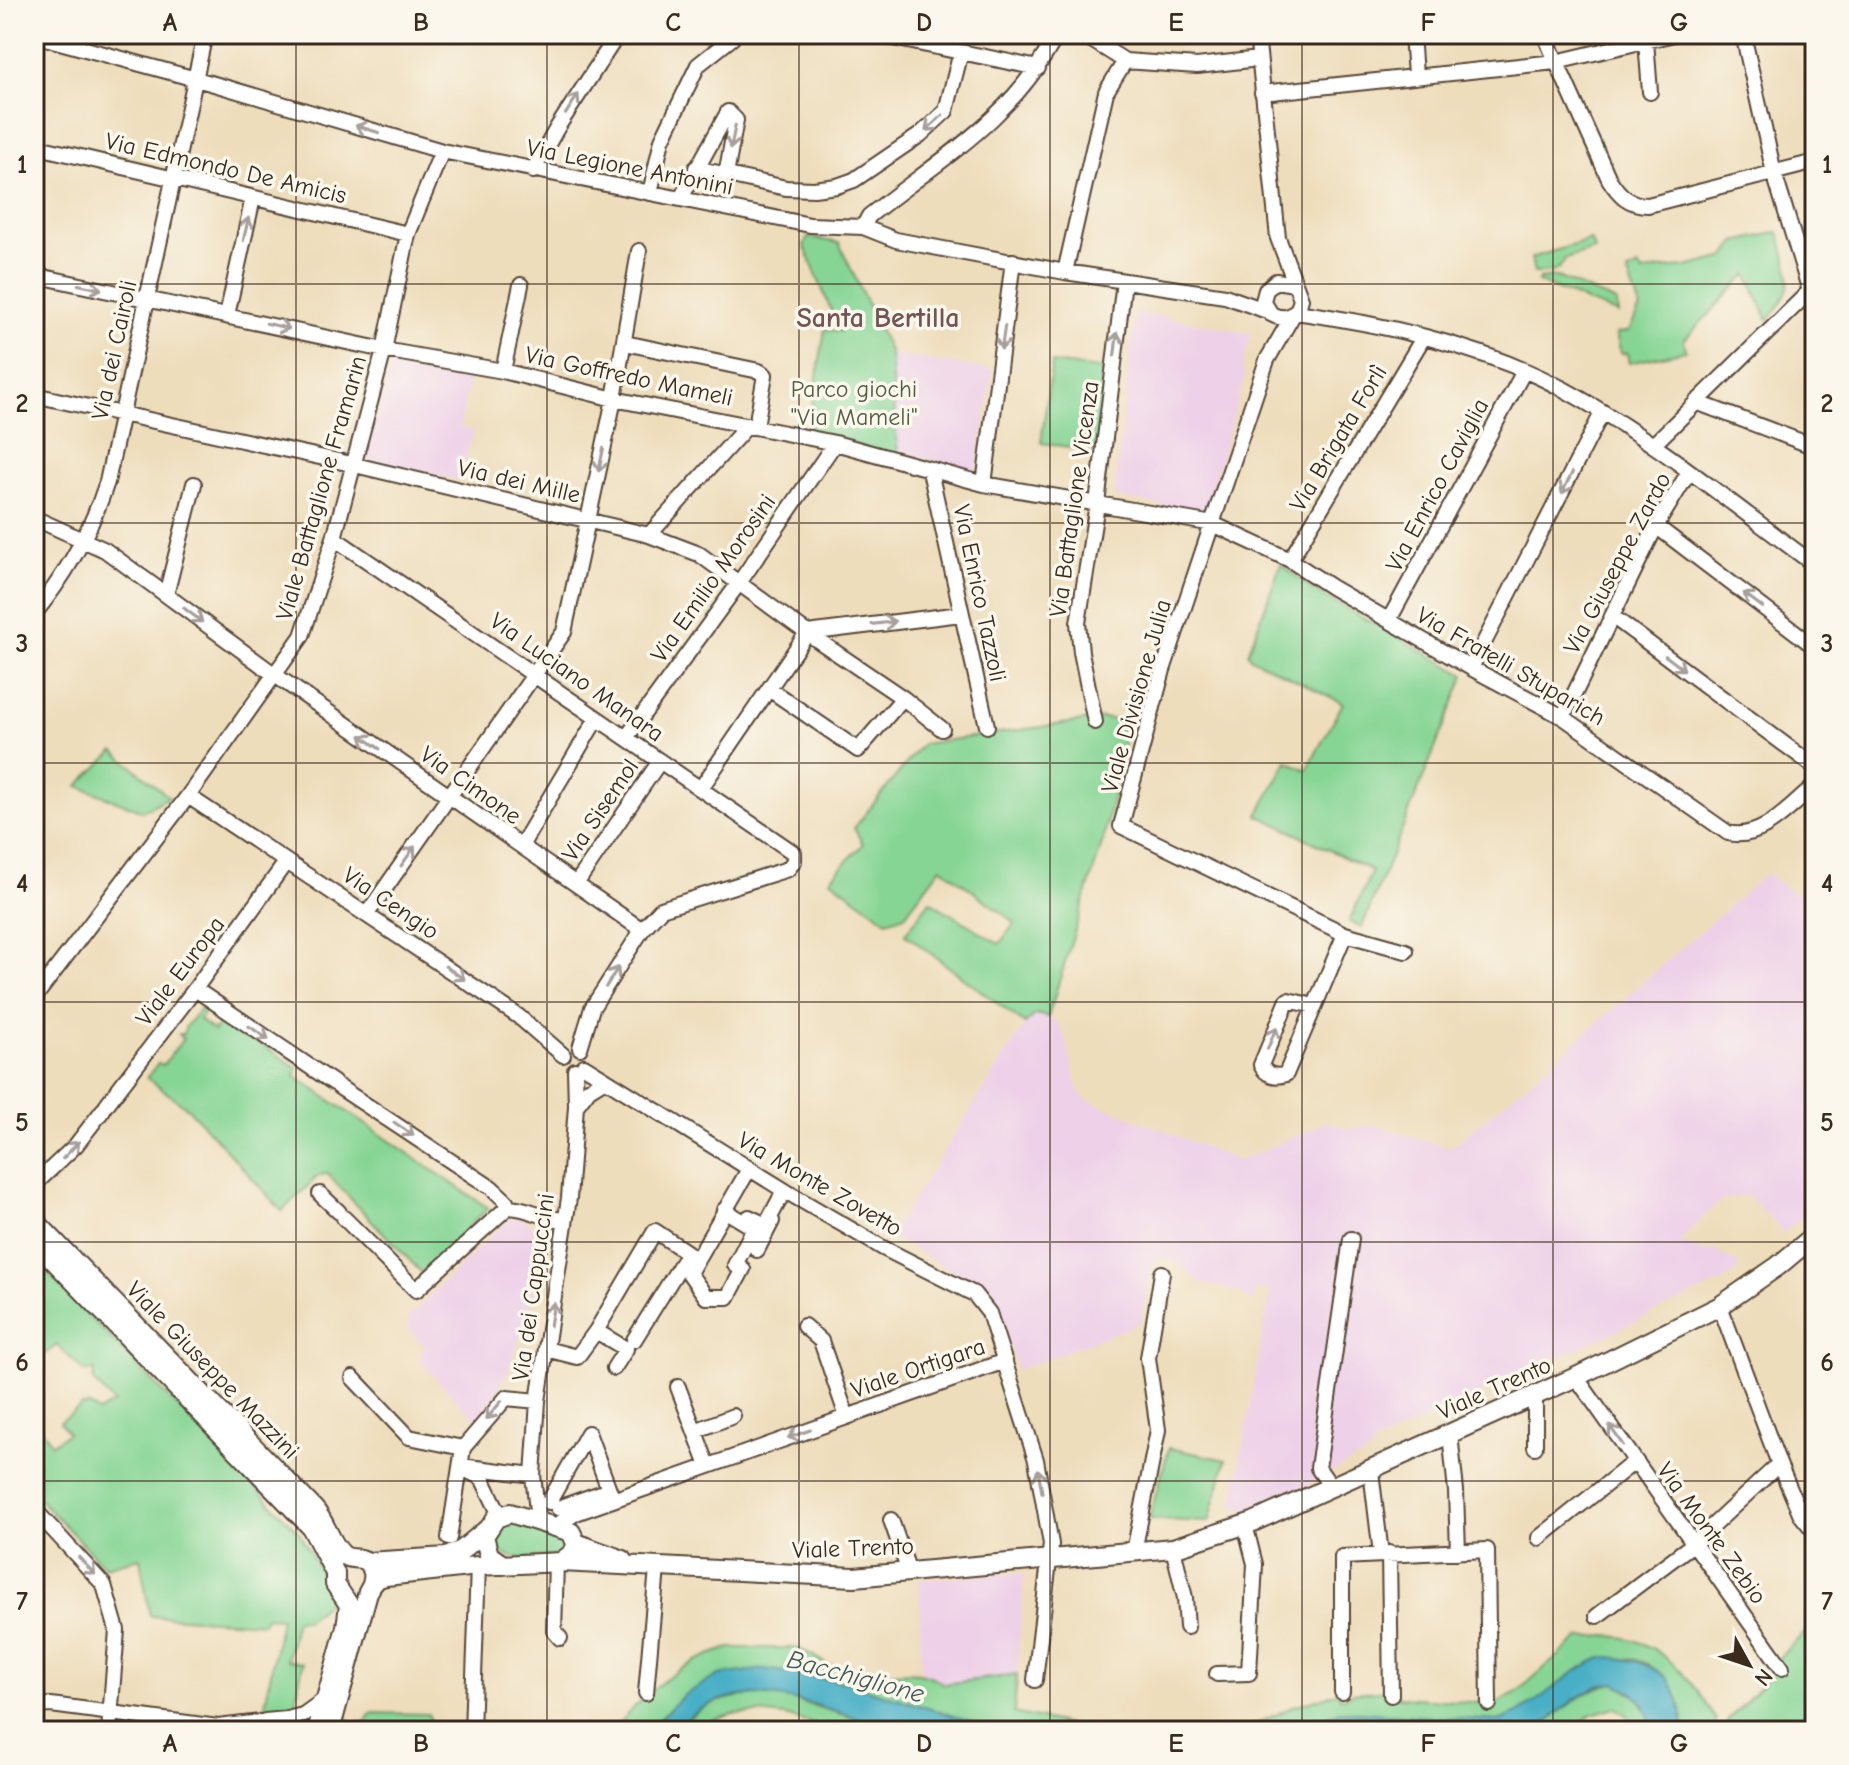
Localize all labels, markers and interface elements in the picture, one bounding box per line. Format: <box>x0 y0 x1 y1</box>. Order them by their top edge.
text: A <box>163 8 178 38</box>
text: B <box>413 8 429 38</box>
text: C <box>665 8 681 38</box>
text: D <box>916 8 932 38</box>
text: E <box>1168 8 1184 38</box>
text: F <box>1420 8 1436 38</box>
text: G <box>1670 8 1688 38</box>
one-way arrow <box>564 93 581 115</box>
one-way arrow <box>924 114 944 132</box>
one-way arrow <box>354 121 380 136</box>
one-way arrow <box>725 124 740 150</box>
street label: Via Edmondo De Amicis <box>103 127 349 209</box>
street label: Via Legione Antonini <box>524 133 736 201</box>
text: 1 <box>17 150 27 180</box>
text: 1 <box>1822 150 1832 180</box>
one-way arrow <box>239 217 254 242</box>
street label: Via dei Cairoli <box>86 278 142 422</box>
one-way arrow <box>77 281 103 296</box>
district label: Santa Bertilla <box>797 302 960 334</box>
one-way arrow <box>265 319 290 334</box>
one-way arrow <box>995 325 1010 351</box>
one-way arrow <box>1109 331 1124 357</box>
street label: Via Goffredo Mameli <box>523 340 735 412</box>
street label: Viale Battaglione Framarin <box>270 353 372 623</box>
street label: Via Brigata Forlì <box>1283 360 1393 516</box>
park label: Parco giochi "Via Mameli" <box>791 375 917 431</box>
street label: Via Battaglione Vicenza <box>1044 379 1104 619</box>
text: 2 <box>16 389 28 419</box>
text: 2 <box>1821 389 1833 419</box>
street label: Via Enrico Caviglia <box>1380 394 1494 576</box>
one-way arrow <box>593 446 608 472</box>
street label: Via dei Mille <box>455 453 583 509</box>
street label: Via Giuseppe Zardo <box>1557 467 1677 659</box>
one-way arrow <box>1558 470 1574 494</box>
street label: Via Emilio Morosini <box>645 489 781 667</box>
street label: Via Enrico Tazzoli <box>948 502 1012 684</box>
one-way arrow <box>1743 591 1764 608</box>
street label: Viale Divisione Julia <box>1095 596 1177 796</box>
street label: Via Fratelli Stuparich <box>1412 601 1610 731</box>
one-way arrow <box>182 606 204 623</box>
street label: Via Luciano Manara <box>485 607 669 747</box>
one-way arrow <box>870 616 897 631</box>
text: 3 <box>16 629 28 659</box>
text: 3 <box>1821 629 1833 659</box>
one-way arrow <box>1664 654 1685 671</box>
one-way arrow <box>360 734 382 750</box>
street label: Via Cimone <box>415 740 527 830</box>
street label: Via Sisemol <box>556 754 644 866</box>
one-way arrow <box>400 845 416 867</box>
street label: Via Cengio <box>338 861 444 945</box>
text: 4 <box>16 869 28 899</box>
text: 4 <box>1821 869 1833 899</box>
street label: Viale Europa <box>130 911 230 1031</box>
one-way arrow <box>443 965 466 981</box>
one-way arrow <box>604 966 620 989</box>
one-way arrow <box>248 1025 270 1041</box>
one-way arrow <box>1265 1026 1280 1051</box>
text: 5 <box>15 1108 29 1138</box>
text: 5 <box>1820 1108 1834 1138</box>
one-way arrow <box>392 1122 415 1138</box>
street label: Via Monte Zovetto <box>733 1126 907 1242</box>
one-way arrow <box>61 1140 80 1160</box>
street label: Via dei Cappuccini <box>506 1191 560 1383</box>
street label: Viale Giuseppe Mazzini <box>121 1275 305 1465</box>
one-way arrow <box>545 1302 560 1327</box>
street label: Viale Ortigara <box>847 1332 989 1404</box>
text: 6 <box>15 1348 29 1378</box>
text: 6 <box>1820 1348 1834 1378</box>
street label: Viale Trento <box>1433 1350 1555 1426</box>
one-way arrow <box>485 1400 503 1420</box>
one-way arrow <box>1608 1425 1624 1447</box>
one-way arrow <box>787 1428 812 1442</box>
street label: Via Monte Zebio <box>1651 1457 1773 1609</box>
one-way arrow <box>1031 1469 1046 1494</box>
street label: Viale Trento <box>792 1532 914 1564</box>
one-way arrow <box>77 1556 95 1576</box>
text: 7 <box>16 1587 28 1617</box>
text: 7 <box>1821 1587 1833 1617</box>
north arrow <box>1709 1625 1789 1705</box>
water label: Bacchiglione <box>784 1644 928 1710</box>
text: N <box>1749 1663 1778 1691</box>
text: A <box>163 1729 178 1759</box>
text: B <box>413 1729 429 1759</box>
text: C <box>665 1729 681 1759</box>
text: D <box>916 1729 932 1759</box>
text: E <box>1168 1729 1184 1759</box>
text: F <box>1420 1729 1436 1759</box>
text: G <box>1670 1729 1688 1759</box>

